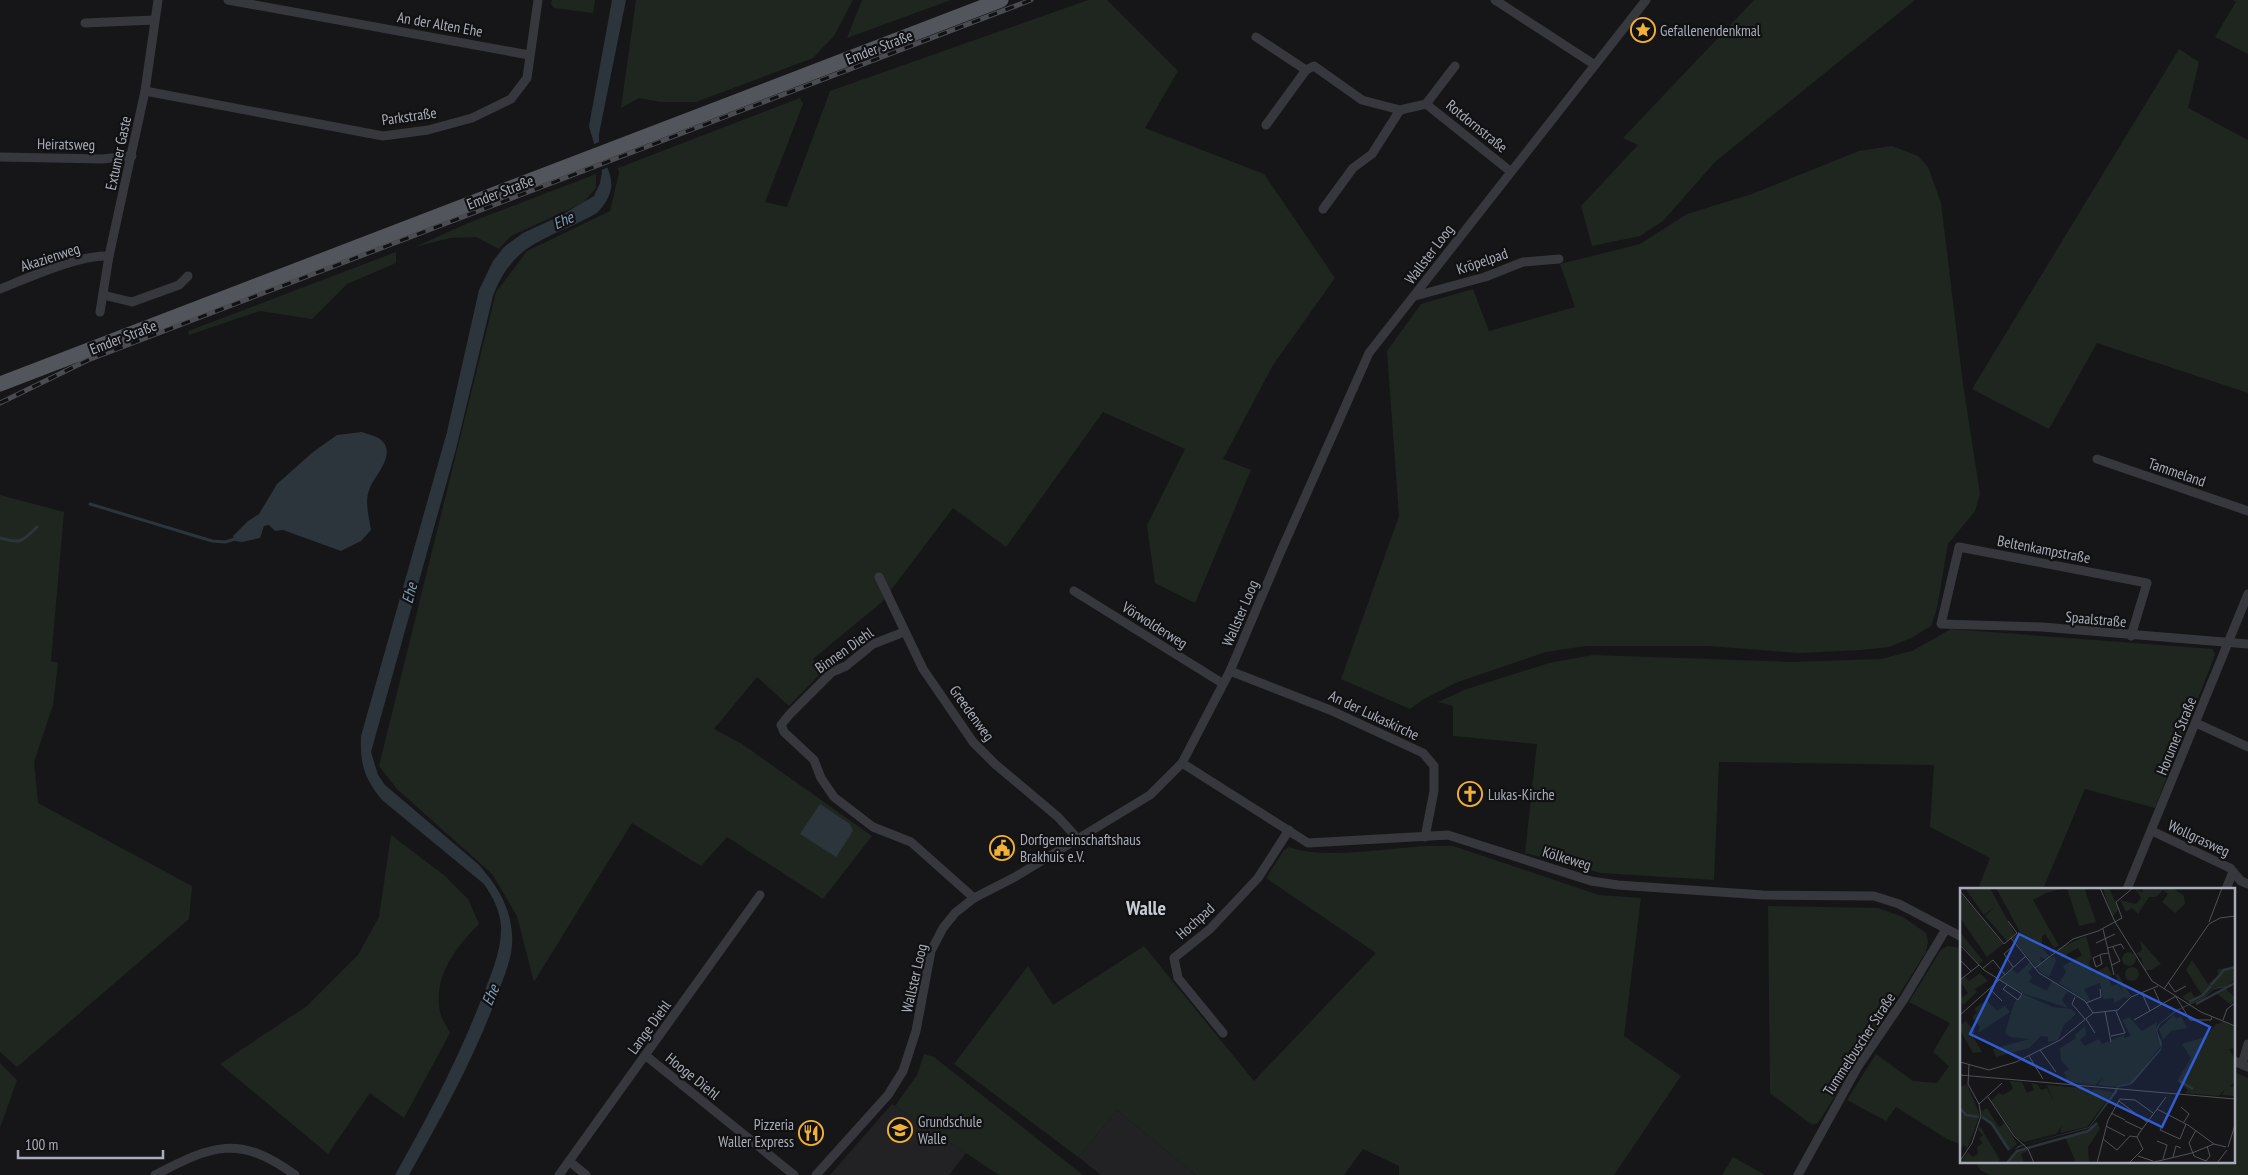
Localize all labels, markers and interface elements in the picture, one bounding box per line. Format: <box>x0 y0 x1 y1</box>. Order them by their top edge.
street label: An der Alten Ehe <box>396 7 484 41</box>
place icon: Gefallenendenkmal <box>1630 17 1656 43</box>
place label: Gefallenendenkmal <box>1660 21 1761 40</box>
street label: Emder Straße <box>843 26 915 68</box>
street label: Rotdornstraße <box>1442 95 1512 157</box>
street label: Parkstraße <box>380 103 438 129</box>
street label: Extumer Gaste <box>101 114 135 192</box>
street label: Heiratsweg <box>37 134 95 154</box>
street label: Emder Straße <box>464 171 536 213</box>
water label: Ehe <box>549 206 578 233</box>
street label: Wallster Loog <box>1400 220 1458 288</box>
street label: Akazienweg <box>18 238 82 276</box>
street label: Kröpelpad <box>1454 243 1510 279</box>
street label: Emder Straße <box>87 316 159 358</box>
street label: Tammeland <box>2146 453 2208 491</box>
street label: Beltenkampstraße <box>1996 531 2092 567</box>
street label: Wallster Loog <box>1218 577 1262 649</box>
water label: Ehe <box>397 579 422 605</box>
street label: Vörwolderweg <box>1118 597 1191 653</box>
street label: Spaalstraße <box>2065 607 2127 631</box>
street label: Binnen Diehl <box>811 623 877 677</box>
street label: Greedenweg <box>945 681 999 745</box>
street label: An der Lukaskirche <box>1326 686 1422 744</box>
street label: Horumer Straße <box>2152 694 2200 778</box>
church icon: Lukas-Kirche <box>1457 781 1483 807</box>
place label: Lukas-Kirche <box>1488 785 1555 804</box>
street label: Wollgrasweg <box>2165 815 2233 861</box>
place label: Dorfgemeinschaftshaus Brakhuis e.V. <box>1020 830 1141 866</box>
public building icon: Dorfgemeinschaftshaus Brakhuis e.V. <box>989 835 1015 861</box>
street label: Kölkeweg <box>1540 842 1594 874</box>
inset map <box>1960 888 2236 1162</box>
district label: Walle <box>1125 895 1166 921</box>
street label: Hochpad <box>1172 899 1218 943</box>
street label: Wallster Loog <box>897 942 931 1014</box>
water label: Ehe <box>477 980 504 1008</box>
street label: Tummelbuscher Straße <box>1819 989 1899 1099</box>
street label: Lange Diehl <box>623 996 675 1058</box>
street label: Hooge Diehl <box>662 1048 724 1104</box>
place label: Grundschule Walle <box>918 1112 982 1148</box>
place label: Pizzeria Waller Express <box>718 1115 794 1151</box>
school or university icon: Grundschule Walle <box>887 1117 913 1143</box>
restaurant icon: Pizzeria Waller Express <box>798 1120 824 1146</box>
scale bar <box>18 1128 162 1160</box>
text: 100 m <box>25 1135 58 1154</box>

